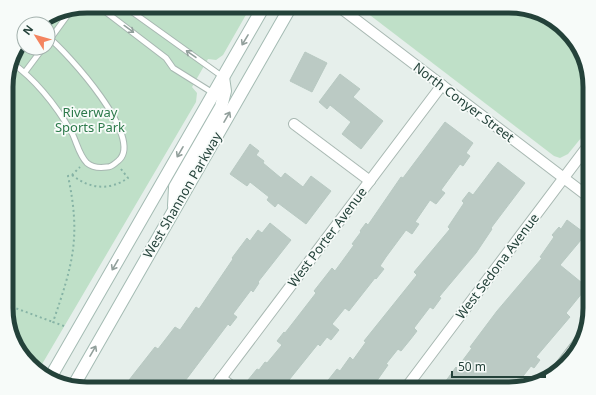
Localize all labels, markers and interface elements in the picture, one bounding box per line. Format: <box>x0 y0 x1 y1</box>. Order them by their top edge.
north arrow <box>16 16 56 56</box>
text: N <box>19 22 36 38</box>
one-way arrow <box>124 25 135 33</box>
one-way arrow <box>240 34 248 46</box>
one-way arrow <box>185 50 196 58</box>
street label: North Conyer Street <box>410 58 519 146</box>
park label: Riverway Sports Park <box>55 103 125 136</box>
one-way arrow <box>223 111 231 123</box>
street label: West Shannon Parkway <box>138 128 226 261</box>
one-way arrow <box>175 146 183 158</box>
street label: West Porter Avenue <box>283 183 371 291</box>
street label: West Sedona Avenue <box>451 209 543 323</box>
one-way arrow <box>110 259 118 271</box>
one-way arrow <box>89 345 97 357</box>
scale bar <box>452 353 545 379</box>
text: 50 m <box>458 358 486 375</box>

